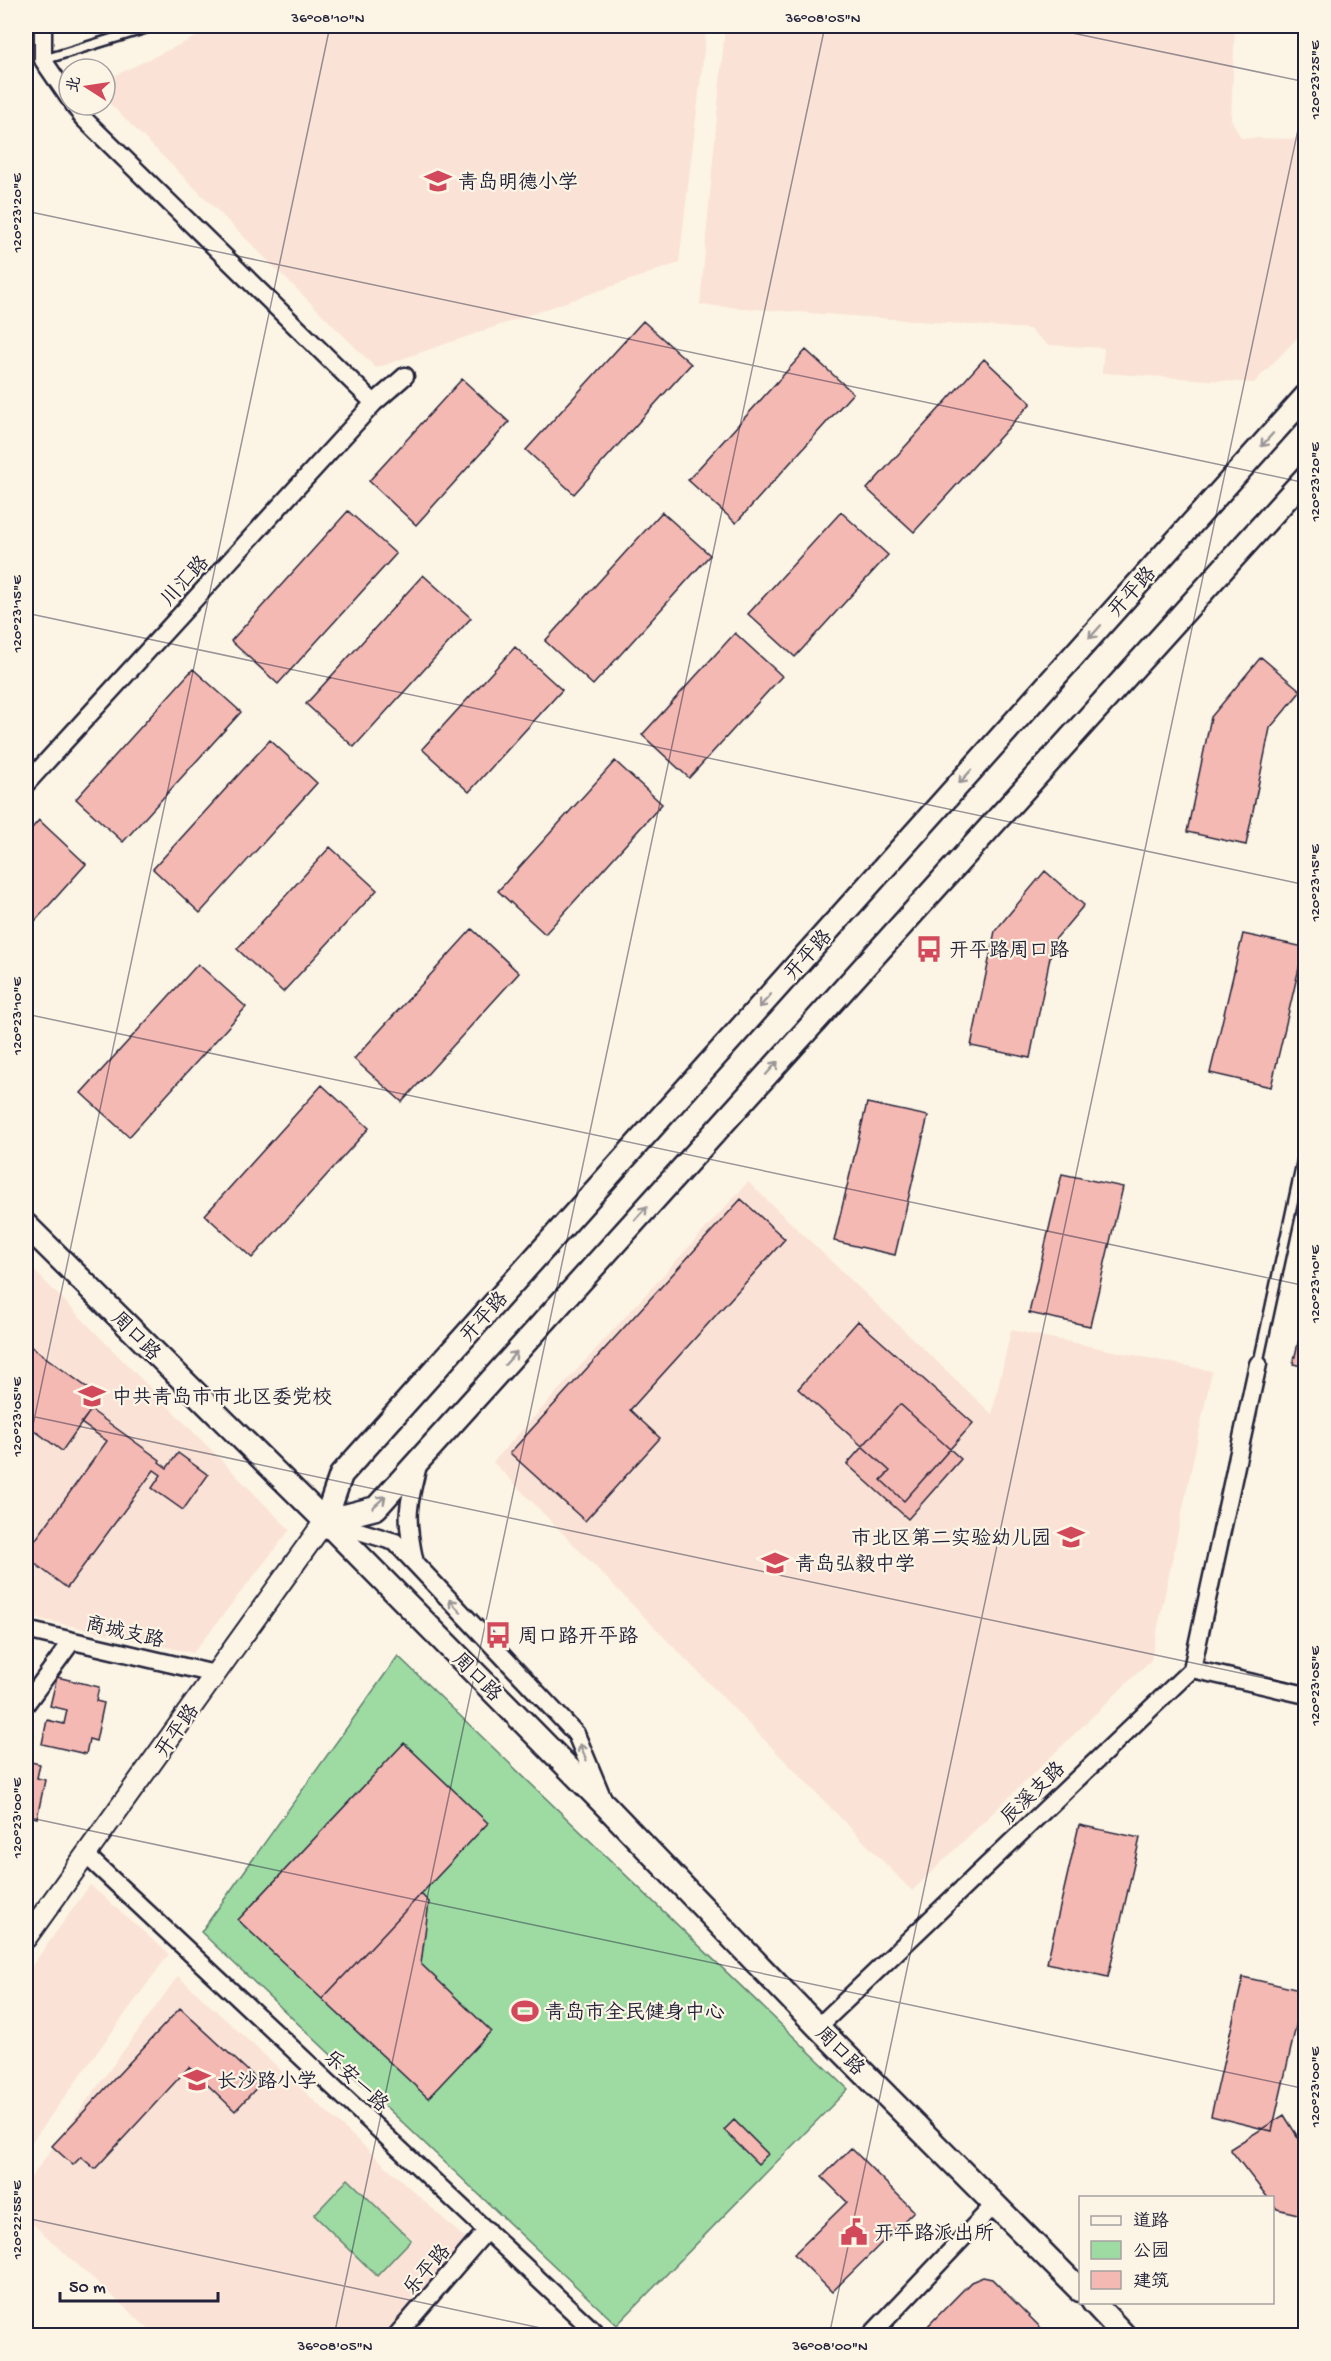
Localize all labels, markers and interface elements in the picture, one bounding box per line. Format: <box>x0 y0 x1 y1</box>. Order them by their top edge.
text: 36°08'10"N <box>290 10 365 28</box>
text: 36°08'05"N <box>784 10 861 28</box>
text: 120°23'25"E <box>1307 40 1325 120</box>
north arrow <box>57 57 117 117</box>
text: 北 <box>64 75 87 94</box>
school or university icon: 青岛明德小学 <box>423 166 453 196</box>
place label: 青岛明德小学 <box>458 171 578 196</box>
text: 120°23'20"E <box>9 173 27 254</box>
one-way arrow <box>1260 432 1274 447</box>
text: 120°23'20"E <box>1307 442 1325 523</box>
street label: 川汇路 <box>156 550 216 612</box>
street label: 开平路 <box>1103 561 1163 623</box>
text: 120°23'15"E <box>9 575 27 654</box>
one-way arrow <box>1088 624 1102 639</box>
one-way arrow <box>958 770 972 785</box>
text: 120°23'15"E <box>1307 844 1325 923</box>
street label: 开平路 <box>779 924 839 986</box>
bus stop icon: 开平路周口路 <box>914 934 944 964</box>
place label: 开平路周口路 <box>949 939 1070 964</box>
text: 120°23'10"E <box>9 976 27 1056</box>
one-way arrow <box>758 993 772 1008</box>
one-way arrow <box>765 1061 779 1076</box>
one-way arrow <box>634 1206 648 1221</box>
text: 120°23'10"E <box>1307 1244 1325 1324</box>
street label: 开平路 <box>455 1286 515 1348</box>
street label: 周口路 <box>105 1307 166 1368</box>
one-way arrow <box>504 1351 518 1366</box>
text: 120°23'05"E <box>9 1377 27 1458</box>
school or university icon: 中共青岛市市北区委党校 <box>77 1381 107 1411</box>
place label: 中共青岛市市北区委党校 <box>112 1386 332 1411</box>
one-way arrow <box>372 1495 387 1509</box>
school or university icon: 市北区第二实验幼儿园 <box>1056 1522 1086 1552</box>
place label: 市北区第二实验幼儿园 <box>851 1527 1051 1552</box>
school or university icon: 青岛弘毅中学 <box>760 1548 790 1578</box>
place label: 青岛弘毅中学 <box>795 1553 915 1578</box>
one-way arrow <box>448 1599 462 1614</box>
street label: 商城支路 <box>83 1612 167 1655</box>
bus stop icon: 周口路开平路 <box>483 1620 513 1650</box>
place label: 周口路开平路 <box>518 1625 639 1650</box>
text: 120°23'05"E <box>1307 1646 1325 1727</box>
street label: 周口路 <box>446 1648 507 1709</box>
street label: 开平路 <box>151 1699 206 1763</box>
one-way arrow <box>577 1743 589 1761</box>
street label: 辰溪支路 <box>996 1756 1072 1831</box>
text: 120°23'00"E <box>9 1777 27 1859</box>
sports icon: 青岛市全民健身中心 <box>510 1996 540 2026</box>
place label: 青岛市全民健身中心 <box>545 2001 725 2026</box>
street label: 周口路 <box>809 2022 870 2083</box>
street label: 乐安一路 <box>318 2045 394 2119</box>
text: 120°23'00"E <box>1307 2046 1325 2128</box>
school or university icon: 长沙路小学 <box>182 2065 212 2095</box>
place label: 长沙路小学 <box>217 2070 317 2095</box>
text: 120°22'55"E <box>9 2180 27 2260</box>
legend <box>1079 2196 1274 2304</box>
text: 道路 <box>1133 2211 1169 2233</box>
public building icon: 开平路派出所 <box>839 2217 869 2247</box>
place label: 开平路派出所 <box>874 2222 994 2247</box>
street label: 乐平路 <box>399 2239 458 2301</box>
text: 公园 <box>1133 2241 1169 2263</box>
scale bar <box>60 2265 218 2303</box>
text: 建筑 <box>1133 2271 1169 2293</box>
text: 50 m <box>69 2278 106 2299</box>
text: 36°08'05"N <box>296 2338 373 2356</box>
text: 36°08'00"N <box>791 2338 868 2356</box>

